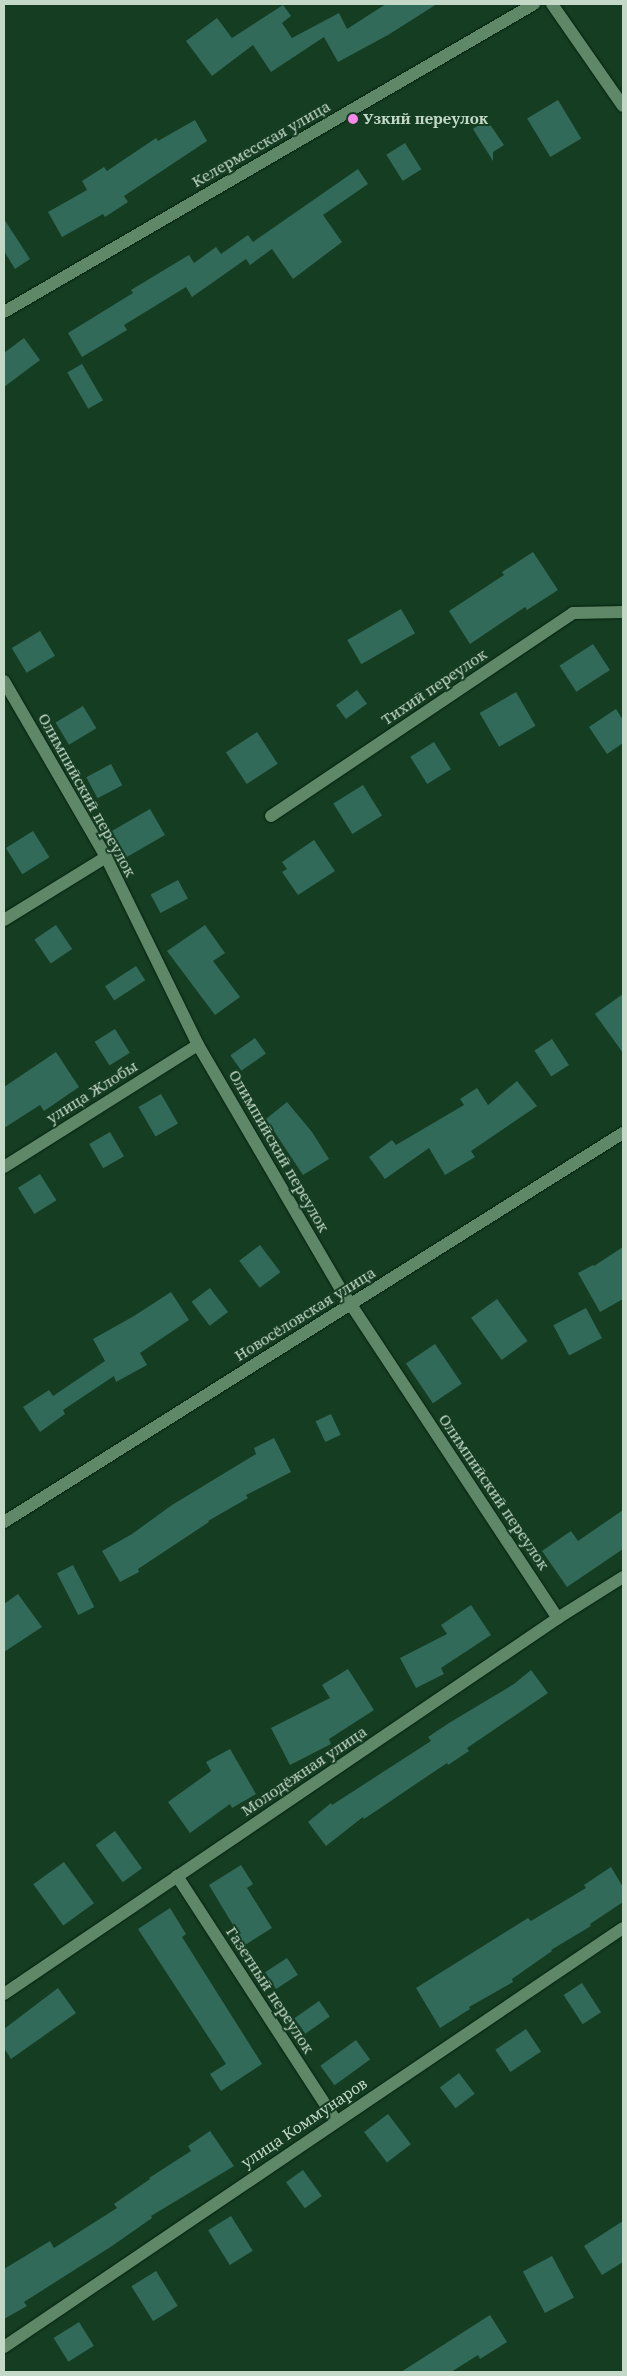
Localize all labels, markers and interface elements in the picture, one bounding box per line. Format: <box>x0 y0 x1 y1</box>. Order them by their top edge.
street label: Келермесская улица <box>189 97 333 191</box>
place label: Узкий переулок <box>363 110 488 128</box>
marker: Узкий переулок <box>347 113 359 125</box>
street label: Тихий переулок <box>378 645 490 729</box>
street label: Олимпийский переулок <box>34 710 140 880</box>
street label: улица Жлобы <box>43 1057 141 1127</box>
street label: Олимпийский переулок <box>225 1067 333 1235</box>
street label: Новосёловская улица <box>231 1263 379 1365</box>
street label: Олимпийский переулок <box>435 1411 553 1573</box>
street label: Молодёжная улица <box>238 1722 370 1820</box>
street label: Газетный переулок <box>222 1923 318 2057</box>
street label: улица Коммунаров <box>238 2074 370 2172</box>

